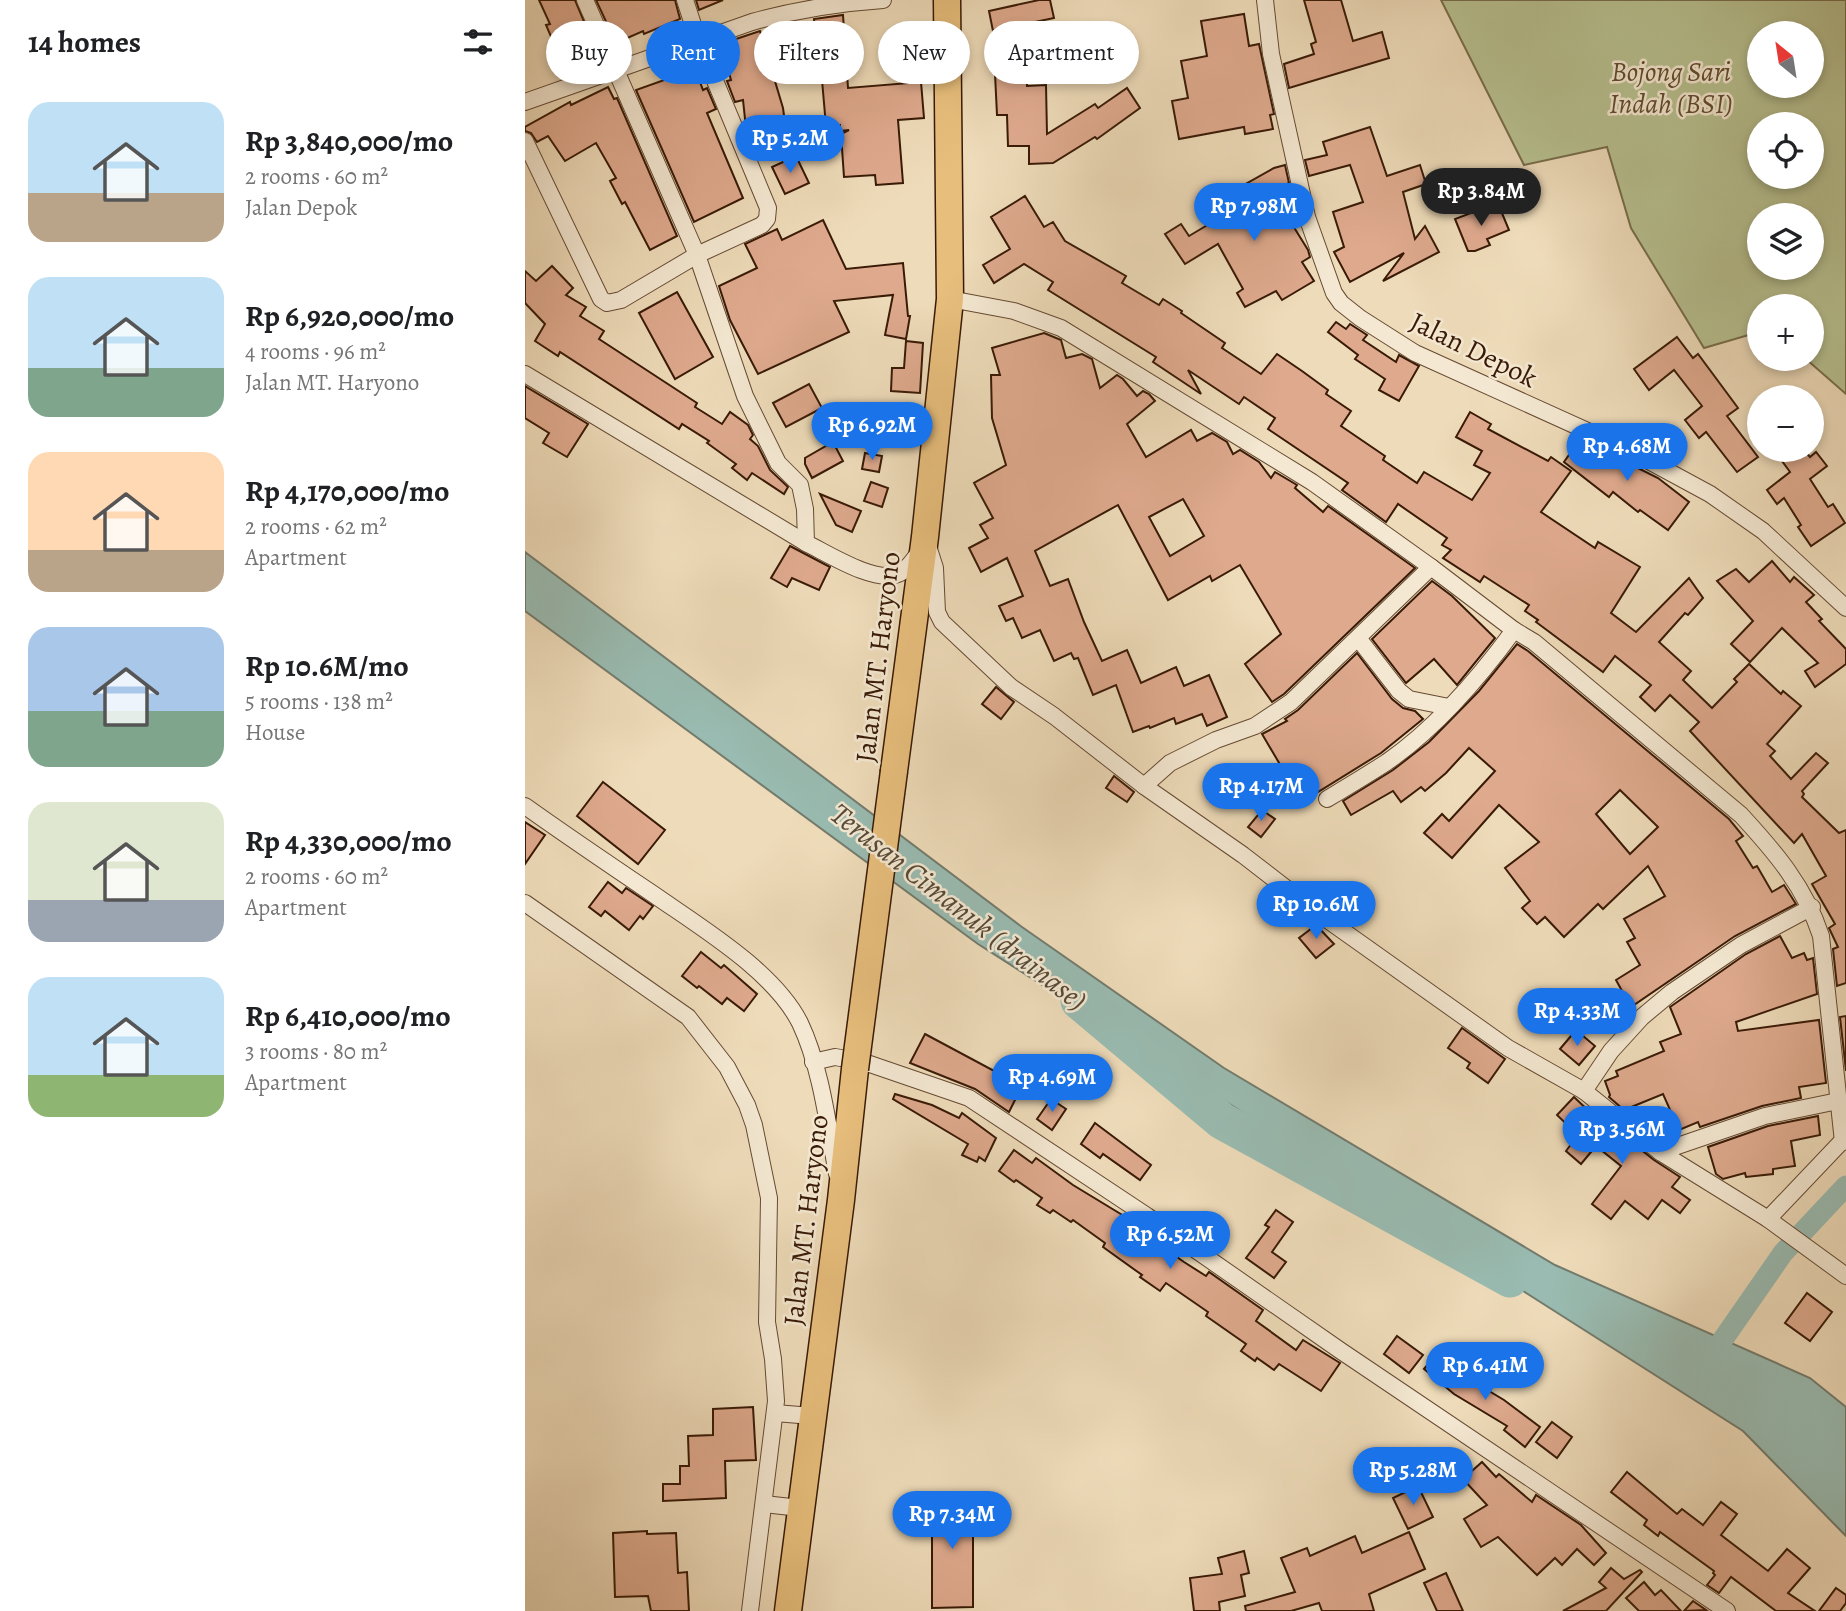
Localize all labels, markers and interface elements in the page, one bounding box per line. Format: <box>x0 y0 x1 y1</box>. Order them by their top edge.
chip: Buy <box>546 21 632 84</box>
chip: Rent <box>646 21 740 84</box>
chip: Filters <box>754 21 864 84</box>
chip: New <box>878 21 970 84</box>
chip: Apartment <box>984 21 1139 84</box>
north arrow <box>1747 21 1823 98</box>
map controls <box>1747 21 1824 462</box>
text: 14 homes <box>28 22 141 62</box>
icon: filters <box>459 23 497 61</box>
park label: Bojong Sari Indah (BSI) <box>1609 53 1733 123</box>
button: locate <box>1747 112 1824 189</box>
pin: Rp 5.2M <box>725 116 855 175</box>
text: Rp 3,840,000/mo <box>245 121 453 161</box>
text: Rp 5.2M <box>751 122 829 153</box>
icon: home <box>84 130 168 214</box>
text: 2 rooms · 60 m² <box>245 161 388 192</box>
pin: Rp 3.84M <box>1409 168 1553 228</box>
text: Rp 3.84M <box>1437 175 1525 206</box>
pin: Rp 7.98M <box>1182 184 1326 243</box>
text: Rp 7.98M <box>1210 190 1298 221</box>
text: Jalan Depok <box>245 192 358 223</box>
button: layers <box>1747 203 1824 280</box>
button: + <box>1747 294 1824 371</box>
text: Rp 6,920,000/mo <box>245 296 454 336</box>
street label: Jalan Depok <box>1404 303 1544 397</box>
icon: home <box>84 305 168 389</box>
text: 4 rooms · 96 m² <box>245 336 386 367</box>
text: Jalan MT. Haryono <box>245 367 419 398</box>
button: − <box>1747 385 1824 462</box>
pin: Rp 6.92M <box>800 402 944 462</box>
text: Rp 6.92M <box>828 409 916 440</box>
pin: Rp 4.68M <box>1555 424 1699 483</box>
text: Rp 4.68M <box>1583 430 1671 461</box>
text: Rp 4,170,000/mo <box>245 471 450 511</box>
icon: home <box>84 480 168 564</box>
text: 2 rooms · 62 m² <box>245 511 387 542</box>
text: Apartment <box>245 542 347 573</box>
street label: Jalan MT. Haryono <box>846 550 910 765</box>
text: Rp 10.6M/mo <box>245 646 409 686</box>
icon: home <box>84 655 168 739</box>
text: 5 rooms · 138 m² <box>245 686 393 717</box>
text: House <box>245 717 305 748</box>
pin: Rp 4.17M <box>1189 764 1333 823</box>
text: Rp 4.17M <box>1218 770 1304 801</box>
water label: Terusan Cimanuk (drainase) <box>822 794 1096 1020</box>
text: Rp 4,330,000/mo <box>245 821 452 861</box>
icon: home <box>84 830 168 914</box>
text: 2 rooms · 60 m² <box>245 861 388 892</box>
pin: Rp 10.6M <box>1244 881 1388 941</box>
text: Rp 10.6M <box>1273 888 1359 919</box>
text: Apartment <box>245 892 347 923</box>
pin: Rp 4.33M <box>1505 988 1649 1048</box>
text: Rp 4.33M <box>1534 995 1620 1026</box>
text: Rp 6,410,000/mo <box>245 996 451 1036</box>
icon: home <box>84 1005 168 1089</box>
text: 3 rooms · 80 m² <box>245 1036 387 1067</box>
pin: Rp 4.69M <box>980 1054 1124 1114</box>
text: Rp 4.69M <box>1008 1061 1096 1092</box>
text: Apartment <box>245 1067 347 1098</box>
pin: Rp 3.56M <box>1550 1106 1694 1166</box>
street label: Jalan MT. Haryono <box>774 1113 838 1328</box>
text: Rp 3.56M <box>1579 1113 1665 1144</box>
pin: Rp 6.52M <box>1098 1212 1242 1271</box>
text: Rp 6.52M <box>1126 1218 1214 1249</box>
pin: Rp 6.41M <box>1413 1342 1557 1402</box>
text: Rp 6.41M <box>1442 1349 1528 1380</box>
pin: Rp 5.28M <box>1341 1448 1485 1507</box>
text: Rp 5.28M <box>1369 1454 1457 1485</box>
pin: Rp 7.34M <box>880 1492 1024 1551</box>
text: Rp 7.34M <box>909 1498 995 1529</box>

